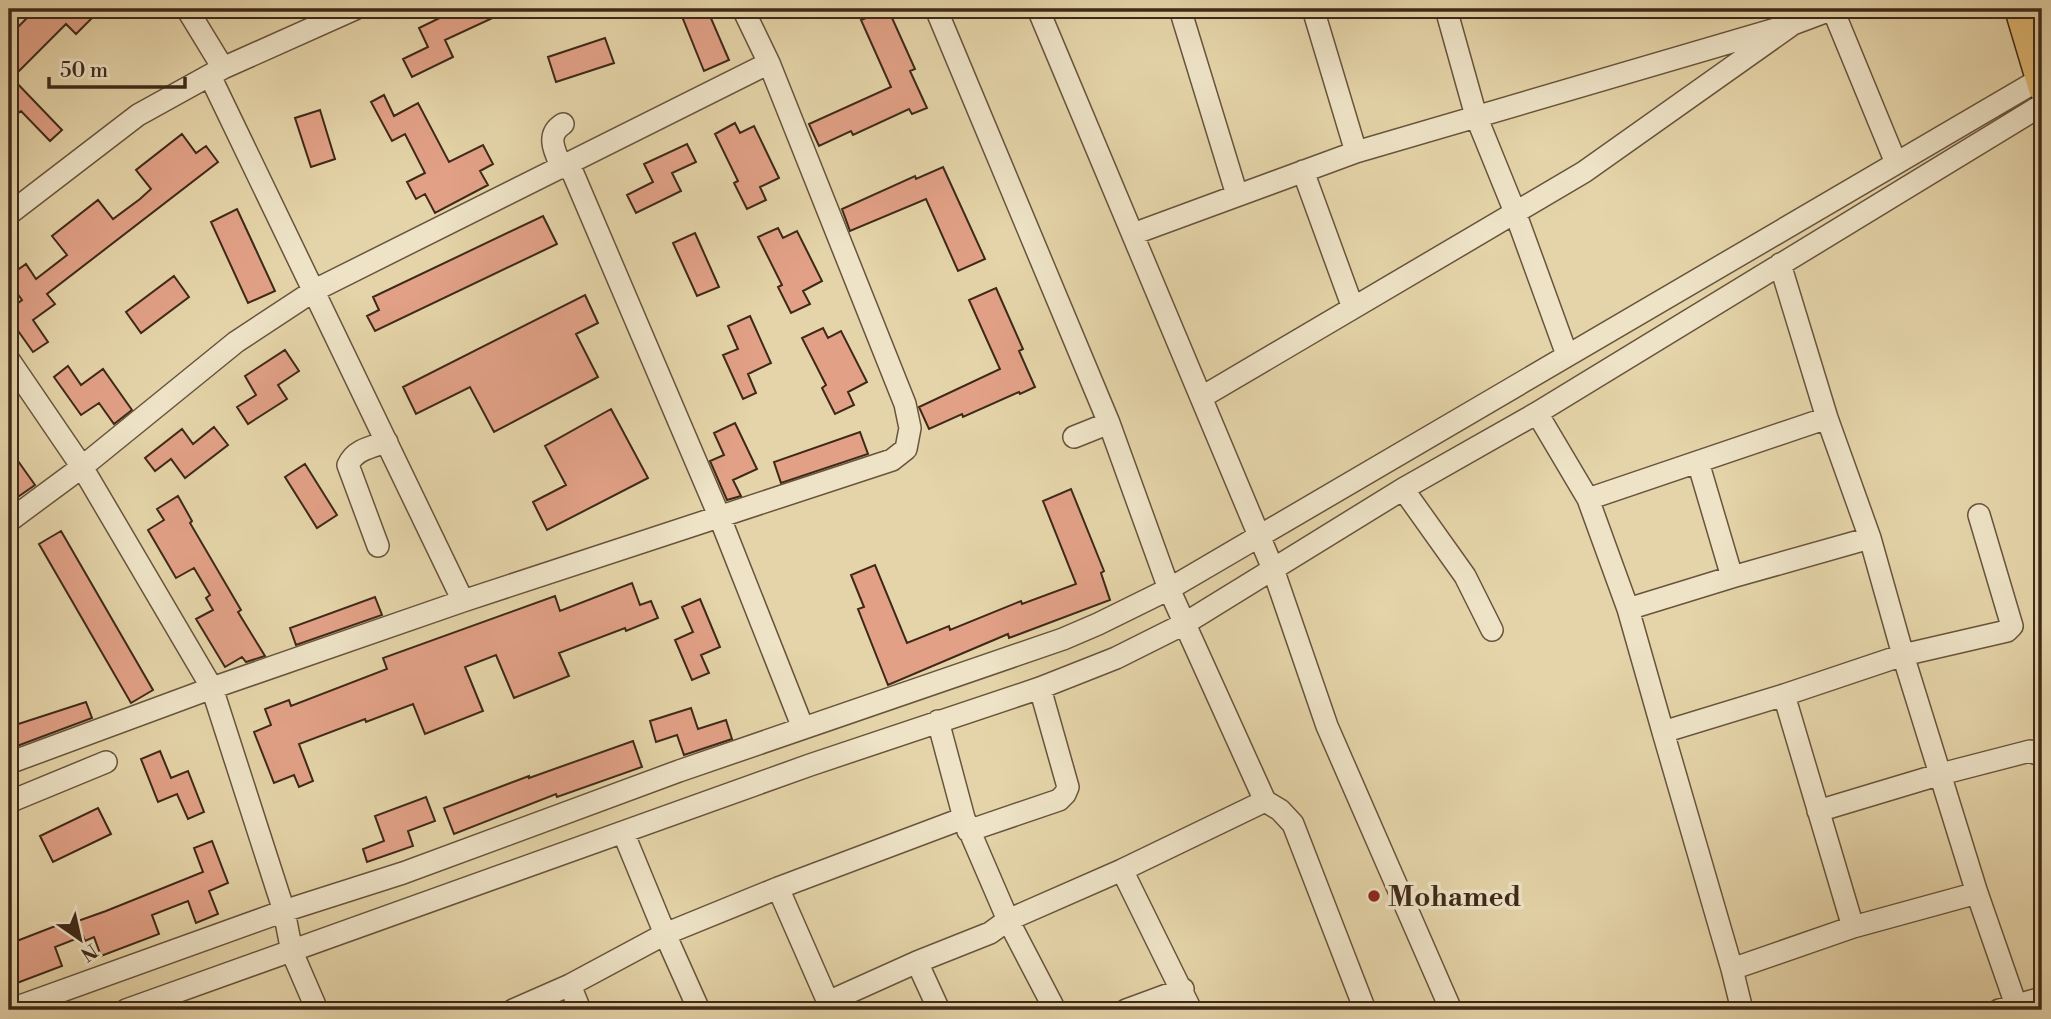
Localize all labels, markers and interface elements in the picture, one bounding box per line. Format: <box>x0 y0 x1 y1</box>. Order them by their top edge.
scale bar <box>49 46 186 90</box>
text: 50 m <box>60 58 108 84</box>
place label: Mohamed <box>1388 880 1521 915</box>
marker: Mohamed <box>1366 888 1382 904</box>
north arrow <box>46 904 116 974</box>
text: N <box>76 938 102 966</box>

